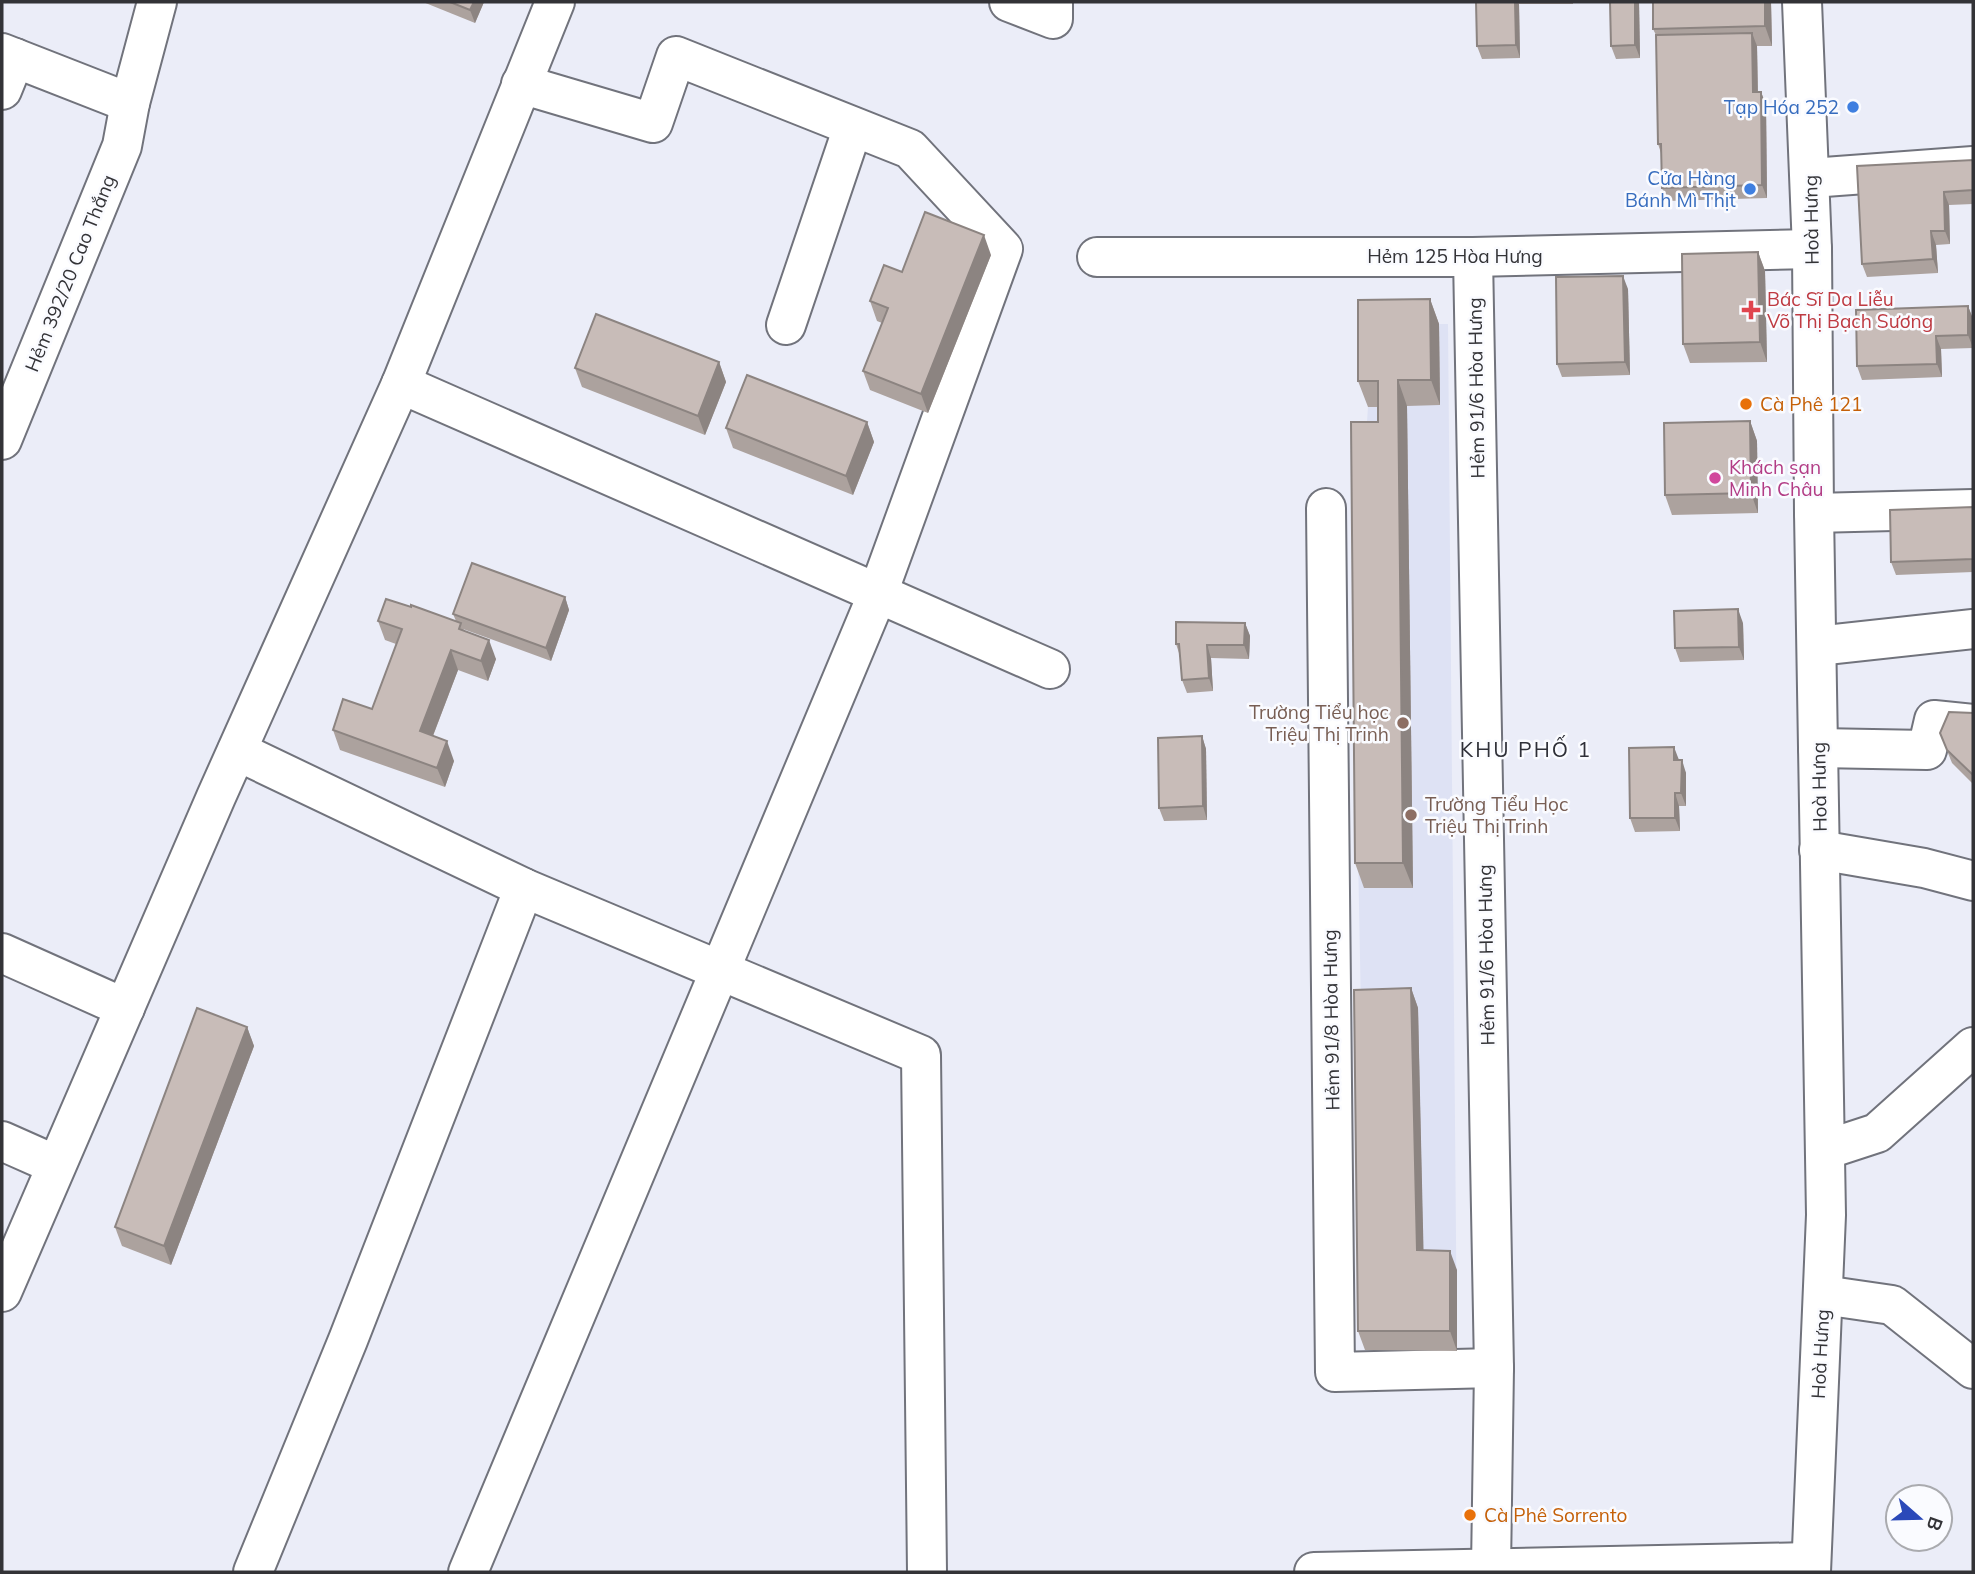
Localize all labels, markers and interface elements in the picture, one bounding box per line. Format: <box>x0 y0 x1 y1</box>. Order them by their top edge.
place label: Tạp Hóa 252 <box>1724 95 1839 119</box>
marker: Tạp Hóa 252 <box>1845 99 1861 115</box>
place label: Cửa Hàng Bánh Mì Thịt <box>1625 166 1736 212</box>
street label: Hẻm 392/20 Cao Thắng <box>19 171 121 375</box>
street label: Hoà Hưng <box>1798 175 1824 265</box>
marker: Cửa Hàng Bánh Mì Thịt <box>1742 181 1758 197</box>
street label: Hẻm 125 Hòa Hưng <box>1367 244 1543 268</box>
place label: Bác Sĩ Da Liễu Võ Thị Bạch Sương <box>1767 287 1933 333</box>
street label: Hẻm 91/6 Hòa Hưng <box>1462 297 1490 479</box>
marker: Bác Sĩ Da Liễu Võ Thị Bạch Sương <box>1741 300 1761 320</box>
place label: Cà Phê 121 <box>1760 392 1862 416</box>
marker: Cà Phê 121 <box>1738 396 1754 412</box>
place label: Khách sạn Minh Châu <box>1729 455 1824 501</box>
marker: Khách sạn Minh Châu <box>1707 470 1723 486</box>
place label: Trường Tiểu học Triệu Thị Trinh <box>1249 700 1389 746</box>
marker: Trường Tiểu học Triệu Thị Trinh <box>1395 715 1411 731</box>
district label: KHU PHỐ 1 <box>1460 735 1592 762</box>
street label: Hoà Hưng <box>1806 742 1832 832</box>
place label: Trường Tiểu Học Triệu Thị Trinh <box>1425 792 1568 838</box>
marker: Trường Tiểu Học Triệu Thị Trinh <box>1403 807 1419 823</box>
street label: Hẻm 91/6 Hòa Hưng <box>1472 864 1500 1046</box>
street label: Hẻm 91/8 Hòa Hưng <box>1317 929 1345 1111</box>
street label: Hoà Hưng <box>1806 1308 1834 1400</box>
north arrow <box>1884 1483 1954 1553</box>
place label: Cà Phê Sorrento <box>1484 1503 1627 1527</box>
marker: Cà Phê Sorrento <box>1462 1507 1478 1523</box>
text: B <box>1921 1514 1948 1534</box>

